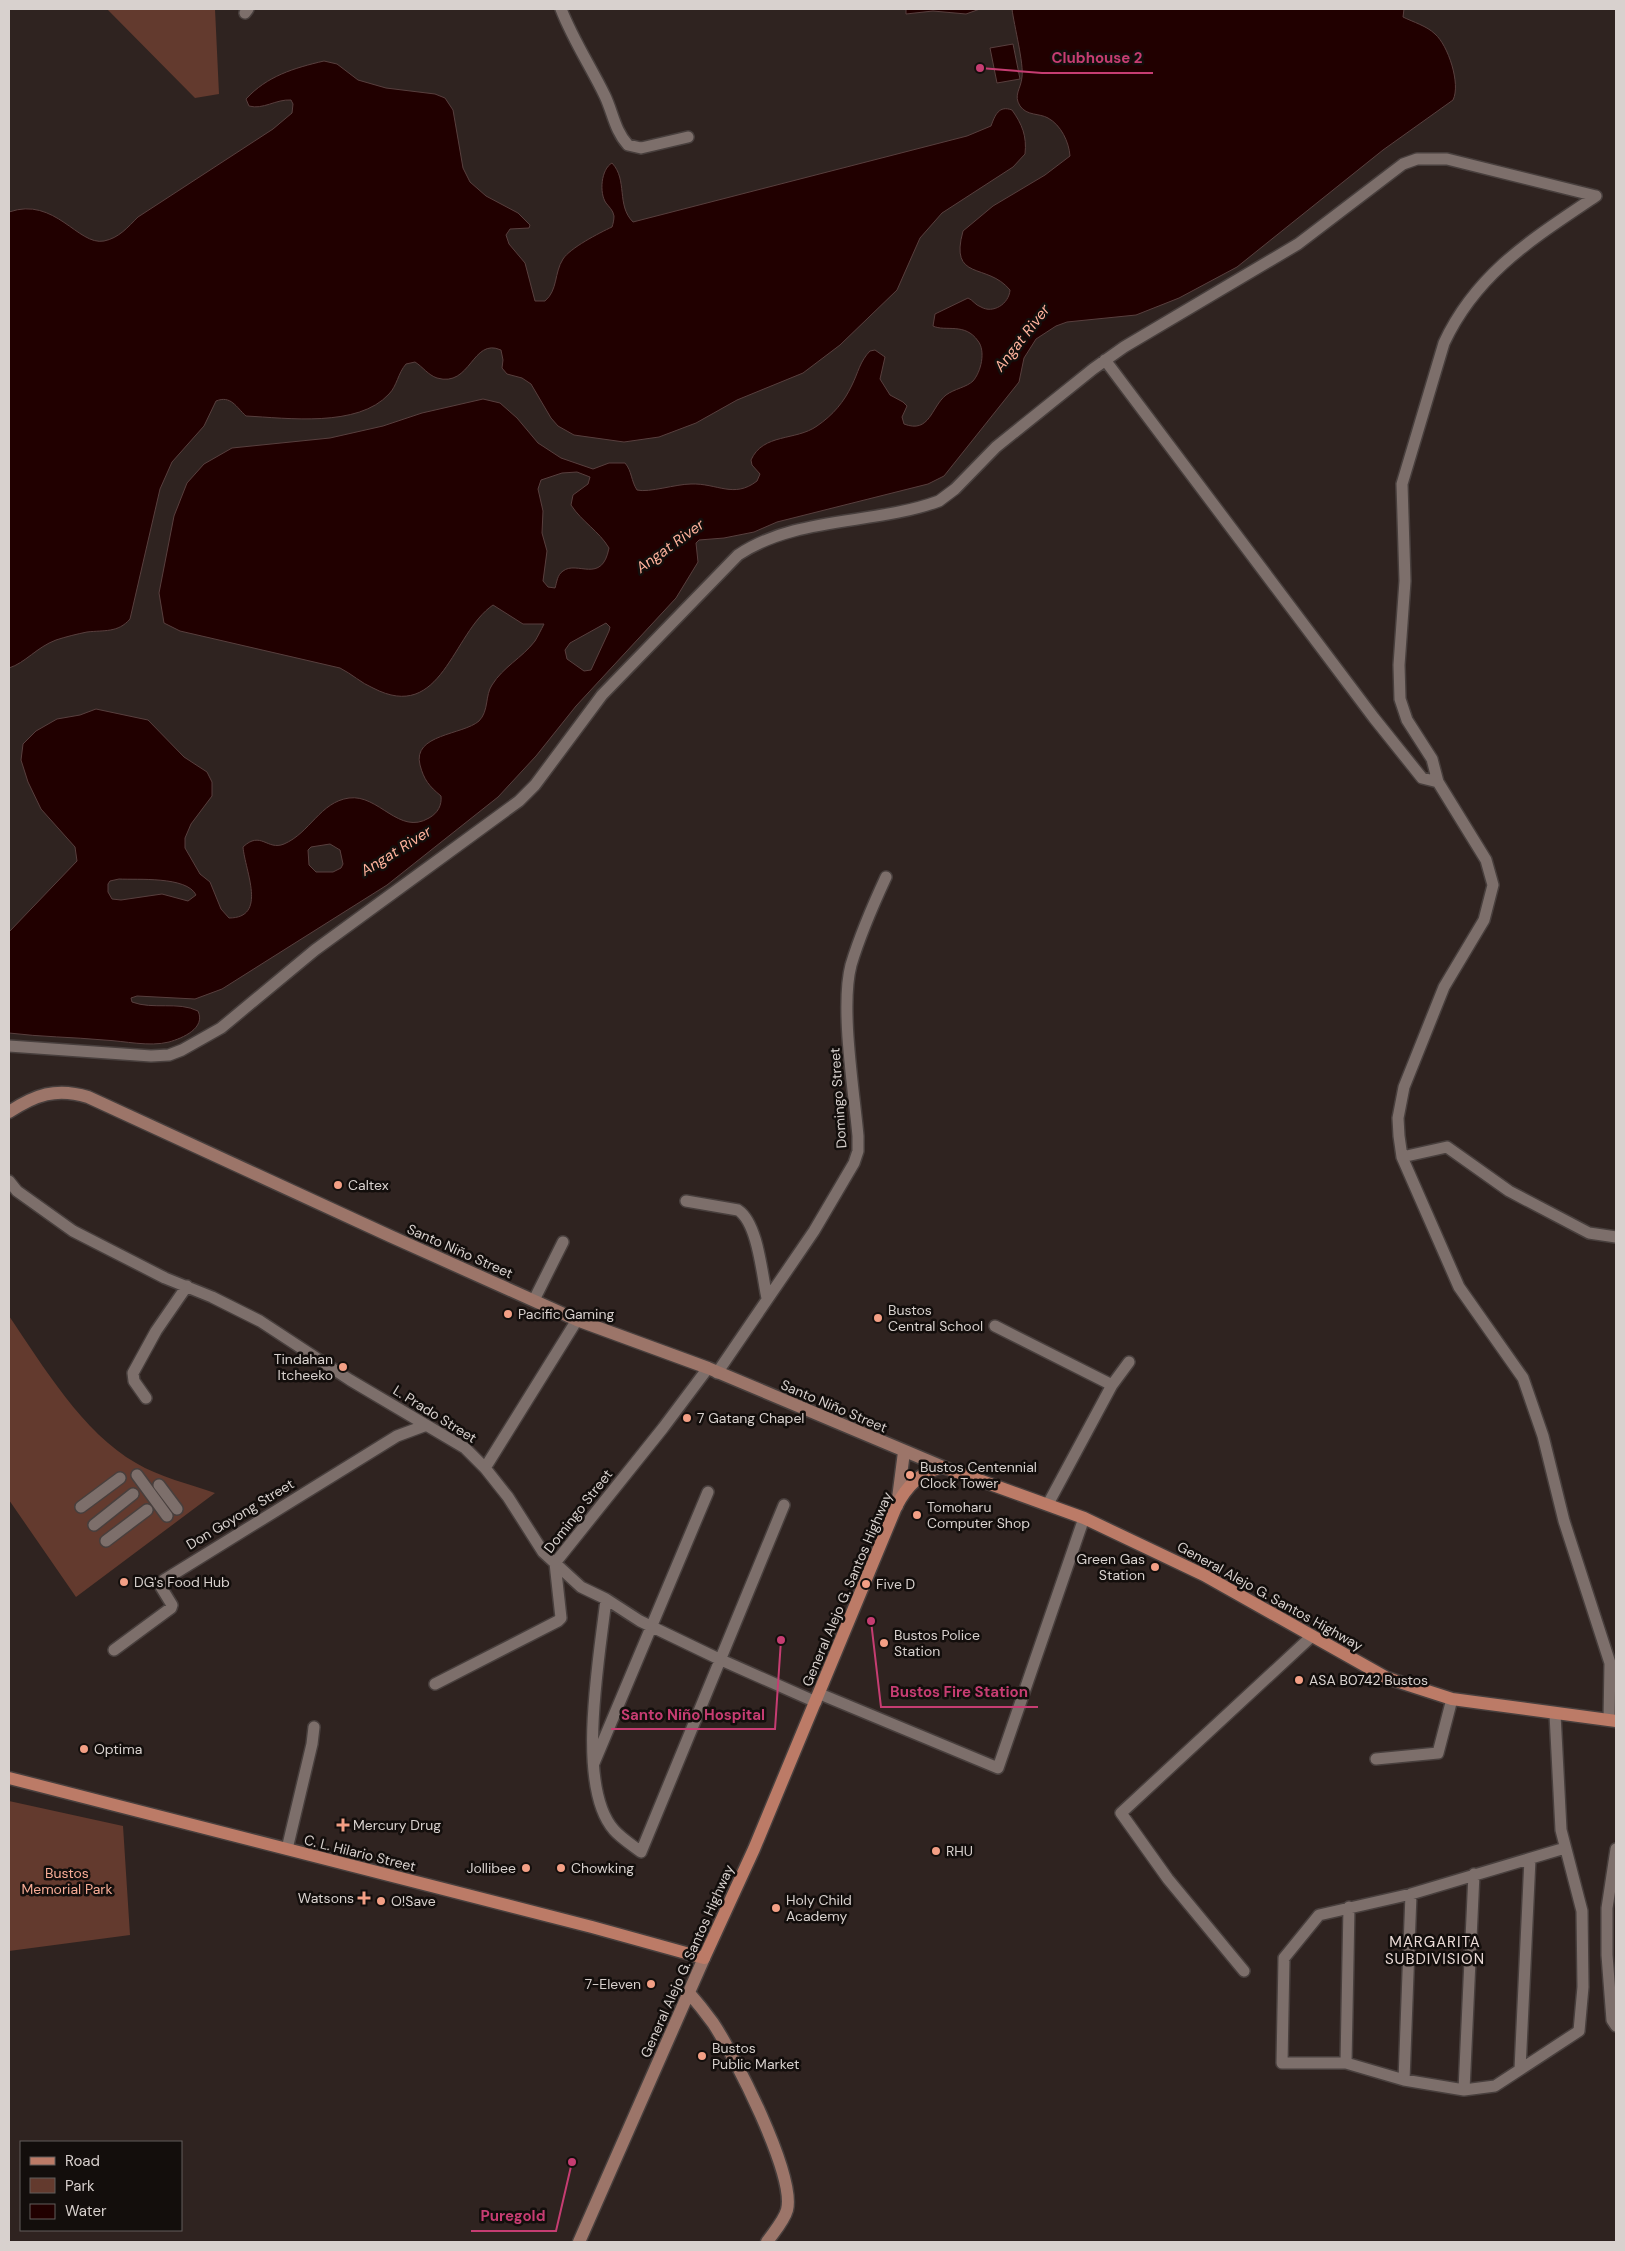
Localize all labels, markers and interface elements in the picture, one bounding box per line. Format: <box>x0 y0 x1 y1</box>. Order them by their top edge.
callout: Clubhouse 2 <box>1042 43 1153 73</box>
text: Clubhouse 2 <box>1052 48 1143 68</box>
water label: Angat River <box>989 300 1055 376</box>
water label: Angat River <box>631 514 708 578</box>
water label: Angat River <box>356 821 435 881</box>
street label: Domingo Street <box>825 1047 851 1149</box>
place label: Caltex <box>348 1176 389 1194</box>
marker: Caltex <box>332 1179 344 1191</box>
street label: Santo Niño Street <box>404 1220 516 1282</box>
place label: Bustos Central School <box>888 1301 983 1335</box>
place label: Pacific Gaming <box>518 1305 614 1323</box>
marker: Pacific Gaming <box>502 1308 514 1320</box>
marker: Bustos Central School <box>872 1312 884 1324</box>
place label: Tindahan Itcheeko <box>274 1350 333 1384</box>
marker: Tindahan Itcheeko <box>337 1361 349 1373</box>
street label: Santo Niño Street <box>778 1375 890 1437</box>
street label: L. Prado Street <box>390 1381 480 1447</box>
place label: 7 Gatang Chapel <box>697 1409 804 1427</box>
marker: 7 Gatang Chapel <box>681 1412 693 1424</box>
place label: Bustos Centennial Clock Tower <box>920 1458 1037 1492</box>
street label: Domingo Street <box>540 1466 616 1556</box>
marker: Bustos Centennial Clock Tower <box>904 1469 916 1481</box>
street label: Don Goyong Street <box>183 1475 297 1553</box>
street label: General Alejo G. Santos Highway <box>798 1489 896 1689</box>
place label: Tomoharu Computer Shop <box>927 1498 1030 1532</box>
marker: Tomoharu Computer Shop <box>911 1509 923 1521</box>
street label: General Alejo G. Santos Highway <box>1174 1537 1366 1655</box>
place label: Green Gas Station <box>1077 1550 1145 1584</box>
marker: Green Gas Station <box>1149 1561 1161 1573</box>
place label: DG's Food Hub <box>134 1573 230 1591</box>
place label: Five D <box>876 1575 915 1593</box>
marker: DG's Food Hub <box>118 1576 130 1588</box>
marker: Five D <box>860 1578 872 1590</box>
place label: Bustos Police Station <box>894 1626 980 1660</box>
marker: Bustos Police Station <box>878 1637 890 1649</box>
place label: ASA B0742 Bustos <box>1309 1671 1428 1689</box>
marker: ASA B0742 Bustos <box>1293 1674 1305 1686</box>
callout: Bustos Fire Station <box>881 1677 1038 1707</box>
text: Bustos Fire Station <box>890 1682 1028 1702</box>
callout: Santo Niño Hospital <box>611 1699 775 1729</box>
text: Santo Niño Hospital <box>621 1705 765 1725</box>
place label: Optima <box>94 1740 142 1758</box>
marker: Optima <box>78 1743 90 1755</box>
place label: Mercury Drug <box>353 1816 441 1834</box>
marker: Mercury Drug <box>337 1819 349 1831</box>
street label: C. L. Hilario Street <box>302 1830 418 1876</box>
place label: RHU <box>946 1842 973 1860</box>
marker: RHU <box>930 1845 942 1857</box>
place label: Jollibee <box>466 1859 516 1877</box>
place label: Chowking <box>571 1859 634 1877</box>
street label: General Alejo G. Santos Highway <box>636 1861 738 2060</box>
marker: Jollibee <box>520 1862 532 1874</box>
marker: Chowking <box>555 1862 567 1874</box>
park label: Bustos Memorial Park <box>21 1864 113 1898</box>
place label: Watsons <box>298 1889 354 1907</box>
place label: Holy Child Academy <box>786 1891 852 1925</box>
marker: Watsons <box>358 1892 370 1904</box>
place label: O!Save <box>391 1892 436 1910</box>
marker: O!Save <box>375 1895 387 1907</box>
marker: Holy Child Academy <box>770 1902 782 1914</box>
district label: MARGARITA SUBDIVISION <box>1385 1932 1485 1969</box>
place label: 7-Eleven <box>585 1975 641 1993</box>
marker: 7-Eleven <box>645 1978 657 1990</box>
place label: Bustos Public Market <box>712 2039 799 2073</box>
marker: Bustos Public Market <box>696 2050 708 2062</box>
legend <box>20 2141 182 2231</box>
text: Road <box>65 2151 100 2171</box>
text: Park <box>65 2176 95 2196</box>
text: Water <box>65 2201 107 2221</box>
callout: Puregold <box>471 2201 556 2231</box>
text: Puregold <box>481 2206 545 2226</box>

